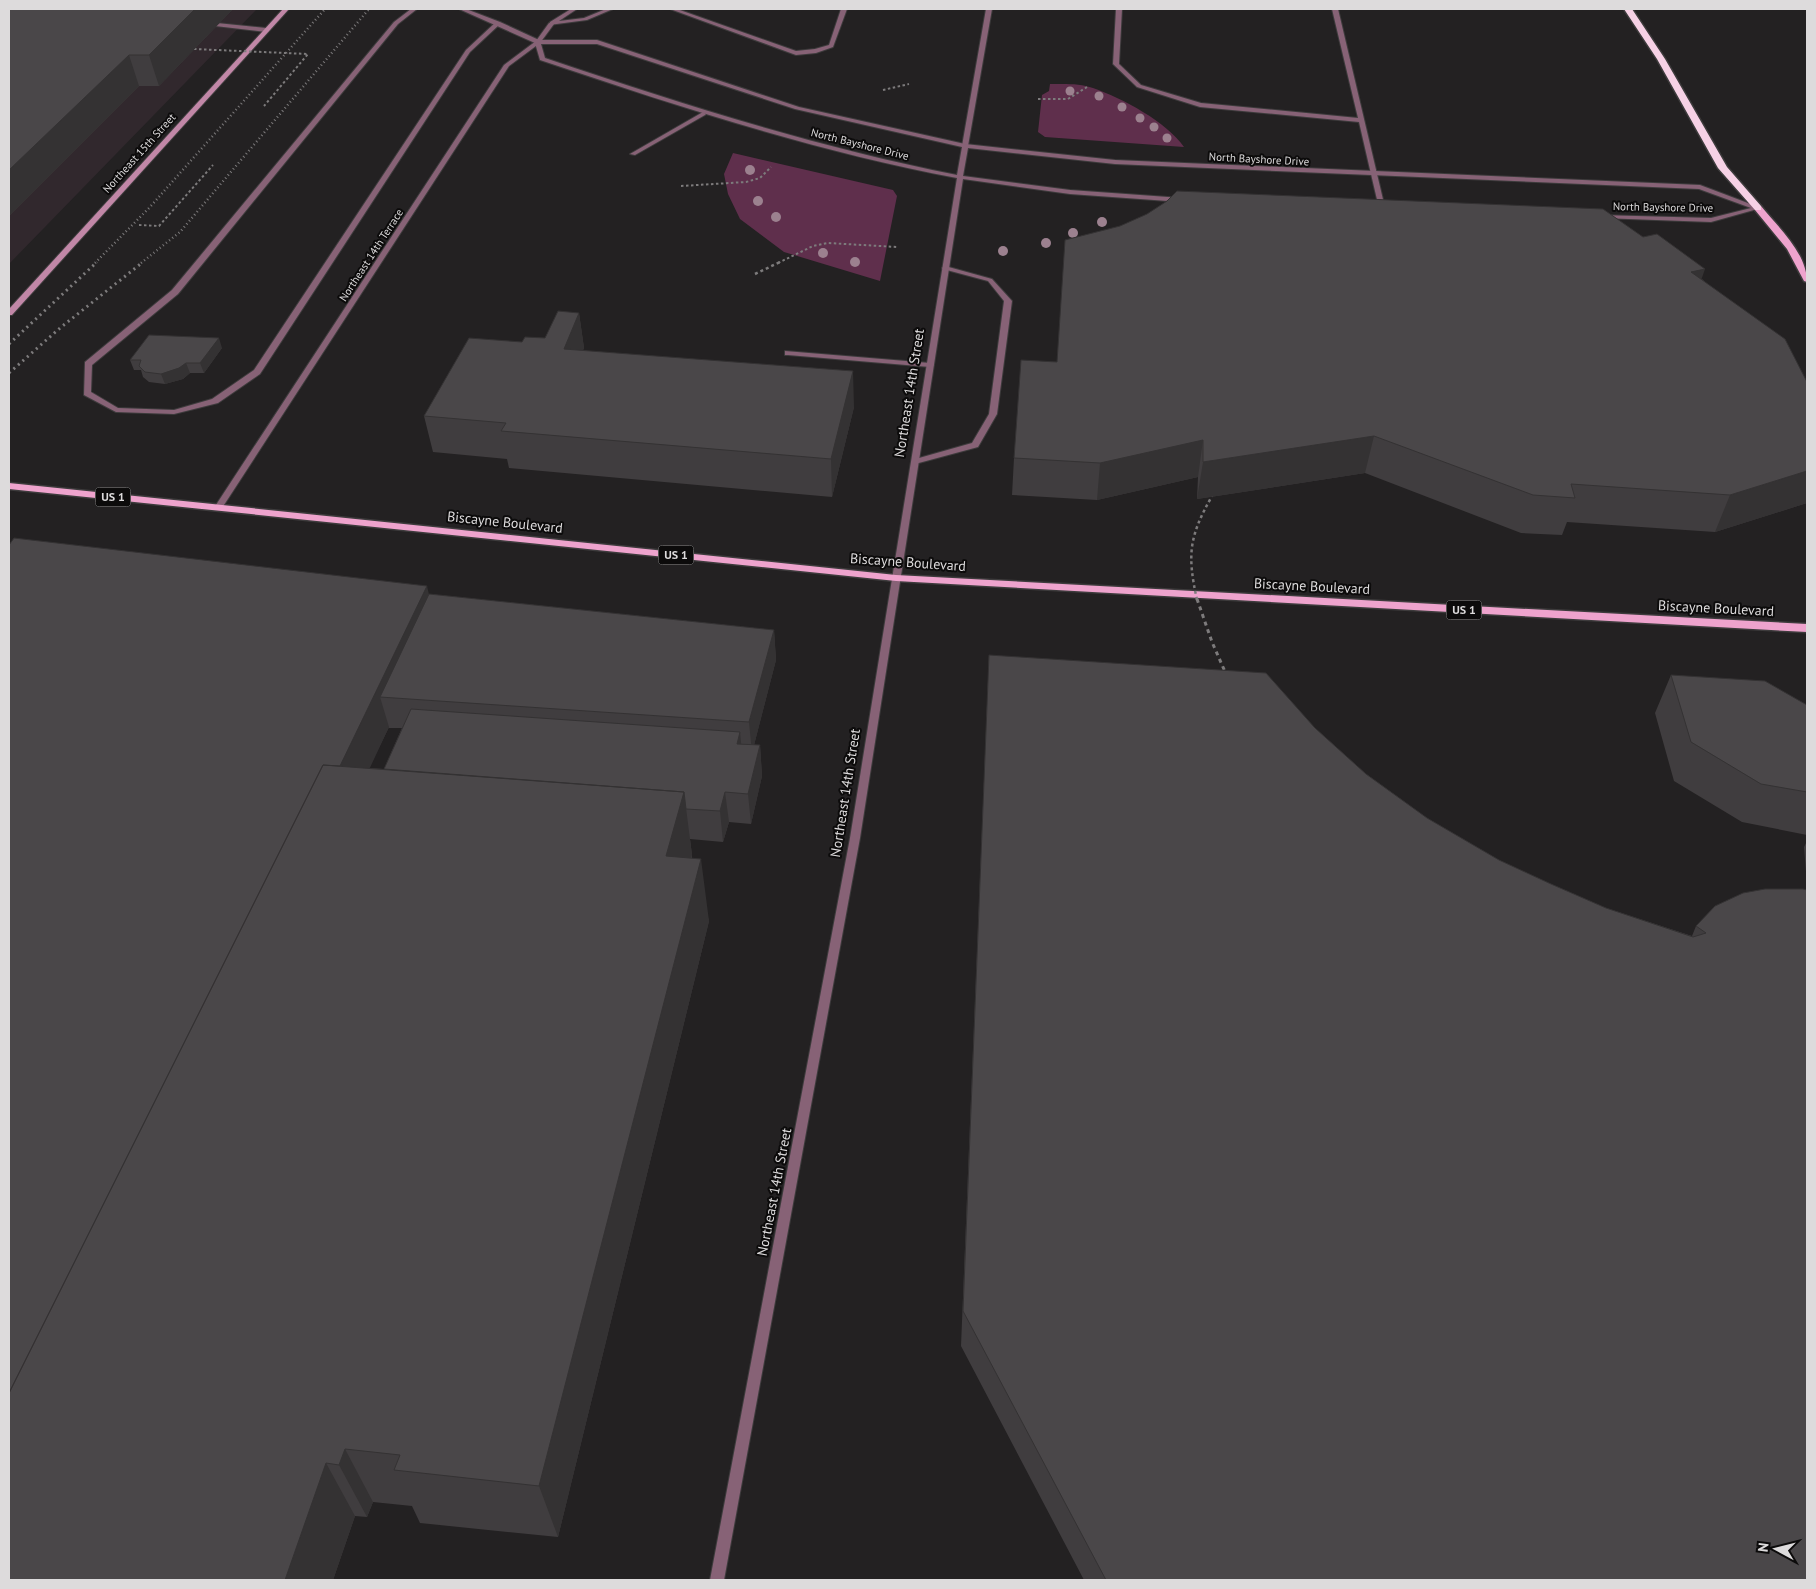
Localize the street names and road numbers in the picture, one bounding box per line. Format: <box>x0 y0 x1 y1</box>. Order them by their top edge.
street label: Northeast 15th Street <box>100 110 179 196</box>
street label: North Bayshore Drive <box>810 125 911 163</box>
street label: North Bayshore Drive <box>1208 149 1310 169</box>
street label: North Bayshore Drive <box>1613 199 1714 215</box>
street label: Northeast 14th Terrace <box>336 206 406 304</box>
street label: Northeast 14th Street <box>890 327 928 459</box>
road number: US 1 <box>96 488 130 507</box>
street label: Biscayne Boulevard <box>446 507 564 537</box>
road number: US 1 <box>658 546 694 564</box>
street label: Biscayne Boulevard <box>849 549 967 575</box>
street label: Biscayne Boulevard <box>1253 574 1371 598</box>
street label: Biscayne Boulevard <box>1657 596 1775 620</box>
road number: US 1 <box>1446 600 1482 620</box>
street label: Northeast 14th Street <box>826 727 864 859</box>
street label: Northeast 14th Street <box>753 1126 795 1258</box>

